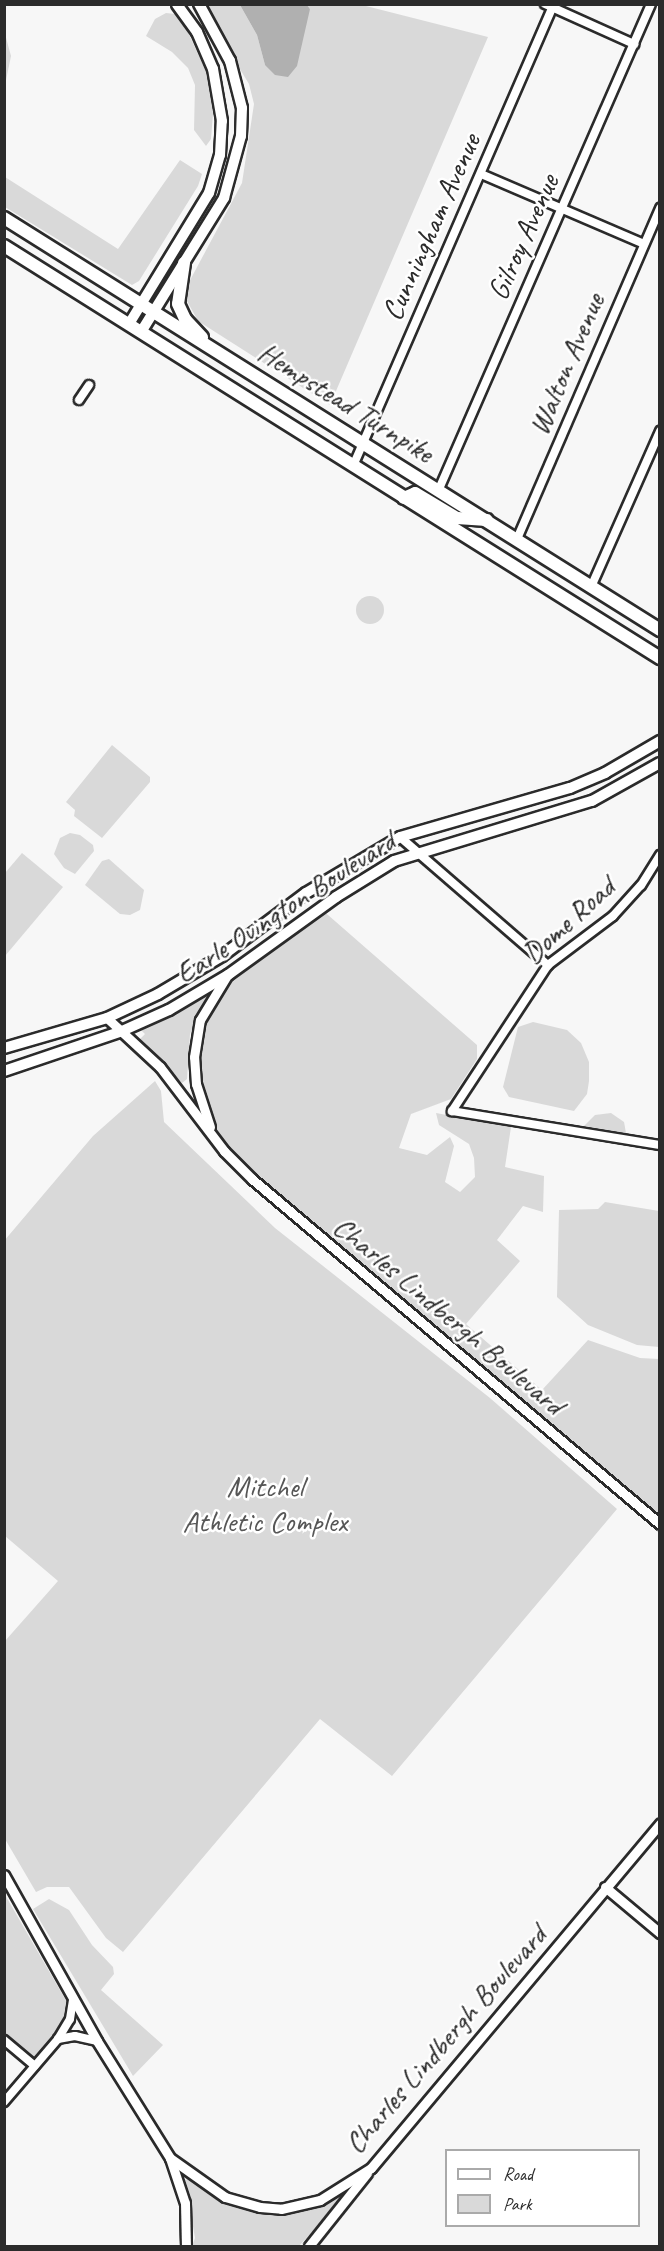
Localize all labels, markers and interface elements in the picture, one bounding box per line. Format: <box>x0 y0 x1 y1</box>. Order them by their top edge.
street label: Cunningham Avenue <box>374 128 488 326</box>
street label: Gilroy Avenue <box>479 169 567 305</box>
street label: Walton Avenue <box>520 288 612 440</box>
street label: Hempstead Turnpike <box>252 334 440 470</box>
street label: Earle Ovington Boulevard <box>168 822 402 992</box>
street label: Dome Road <box>514 869 622 971</box>
street label: Charles Lindbergh Boulevard <box>326 1208 572 1422</box>
park label: Mitchel Athletic Complex <box>183 1468 347 1538</box>
street label: Charles Lindbergh Boulevard <box>336 1917 554 2161</box>
legend <box>445 2149 640 2227</box>
text: Road <box>503 2163 533 2185</box>
text: Park <box>503 2193 532 2215</box>

